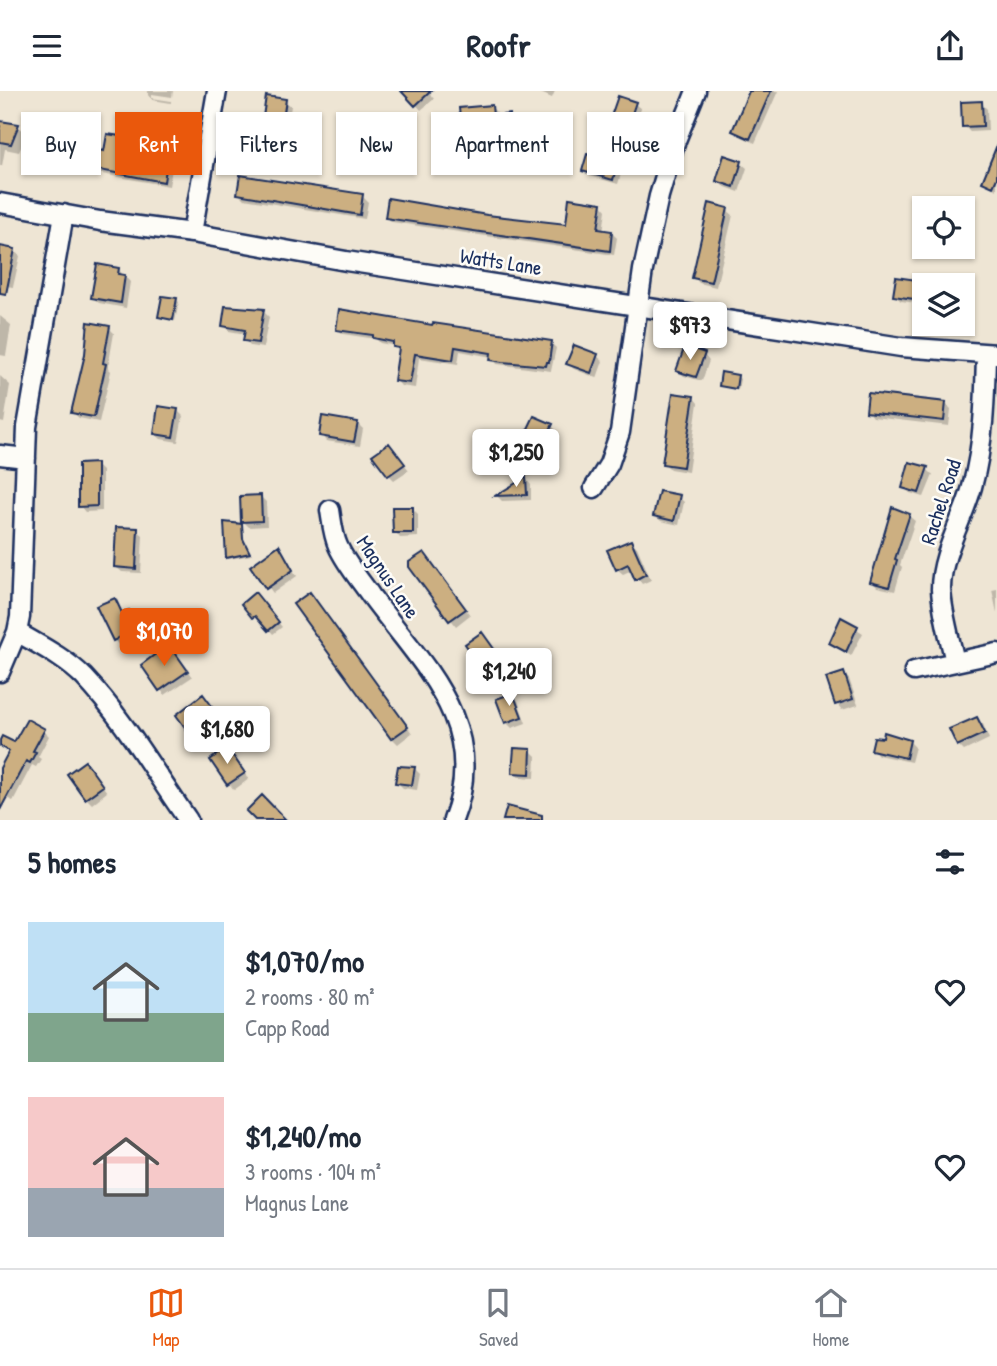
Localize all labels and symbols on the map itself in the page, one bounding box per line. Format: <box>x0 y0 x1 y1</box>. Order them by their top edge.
street label: Watts Lane <box>458 241 544 282</box>
pin: $973 <box>649 303 731 362</box>
pin: $1,250 <box>459 429 573 489</box>
street label: Rachel Road <box>913 456 968 548</box>
street label: Magnus Lane <box>350 529 427 624</box>
pin: $1,070 <box>107 609 221 668</box>
pin: $1,240 <box>452 649 566 708</box>
pin: $1,680 <box>170 707 284 766</box>

